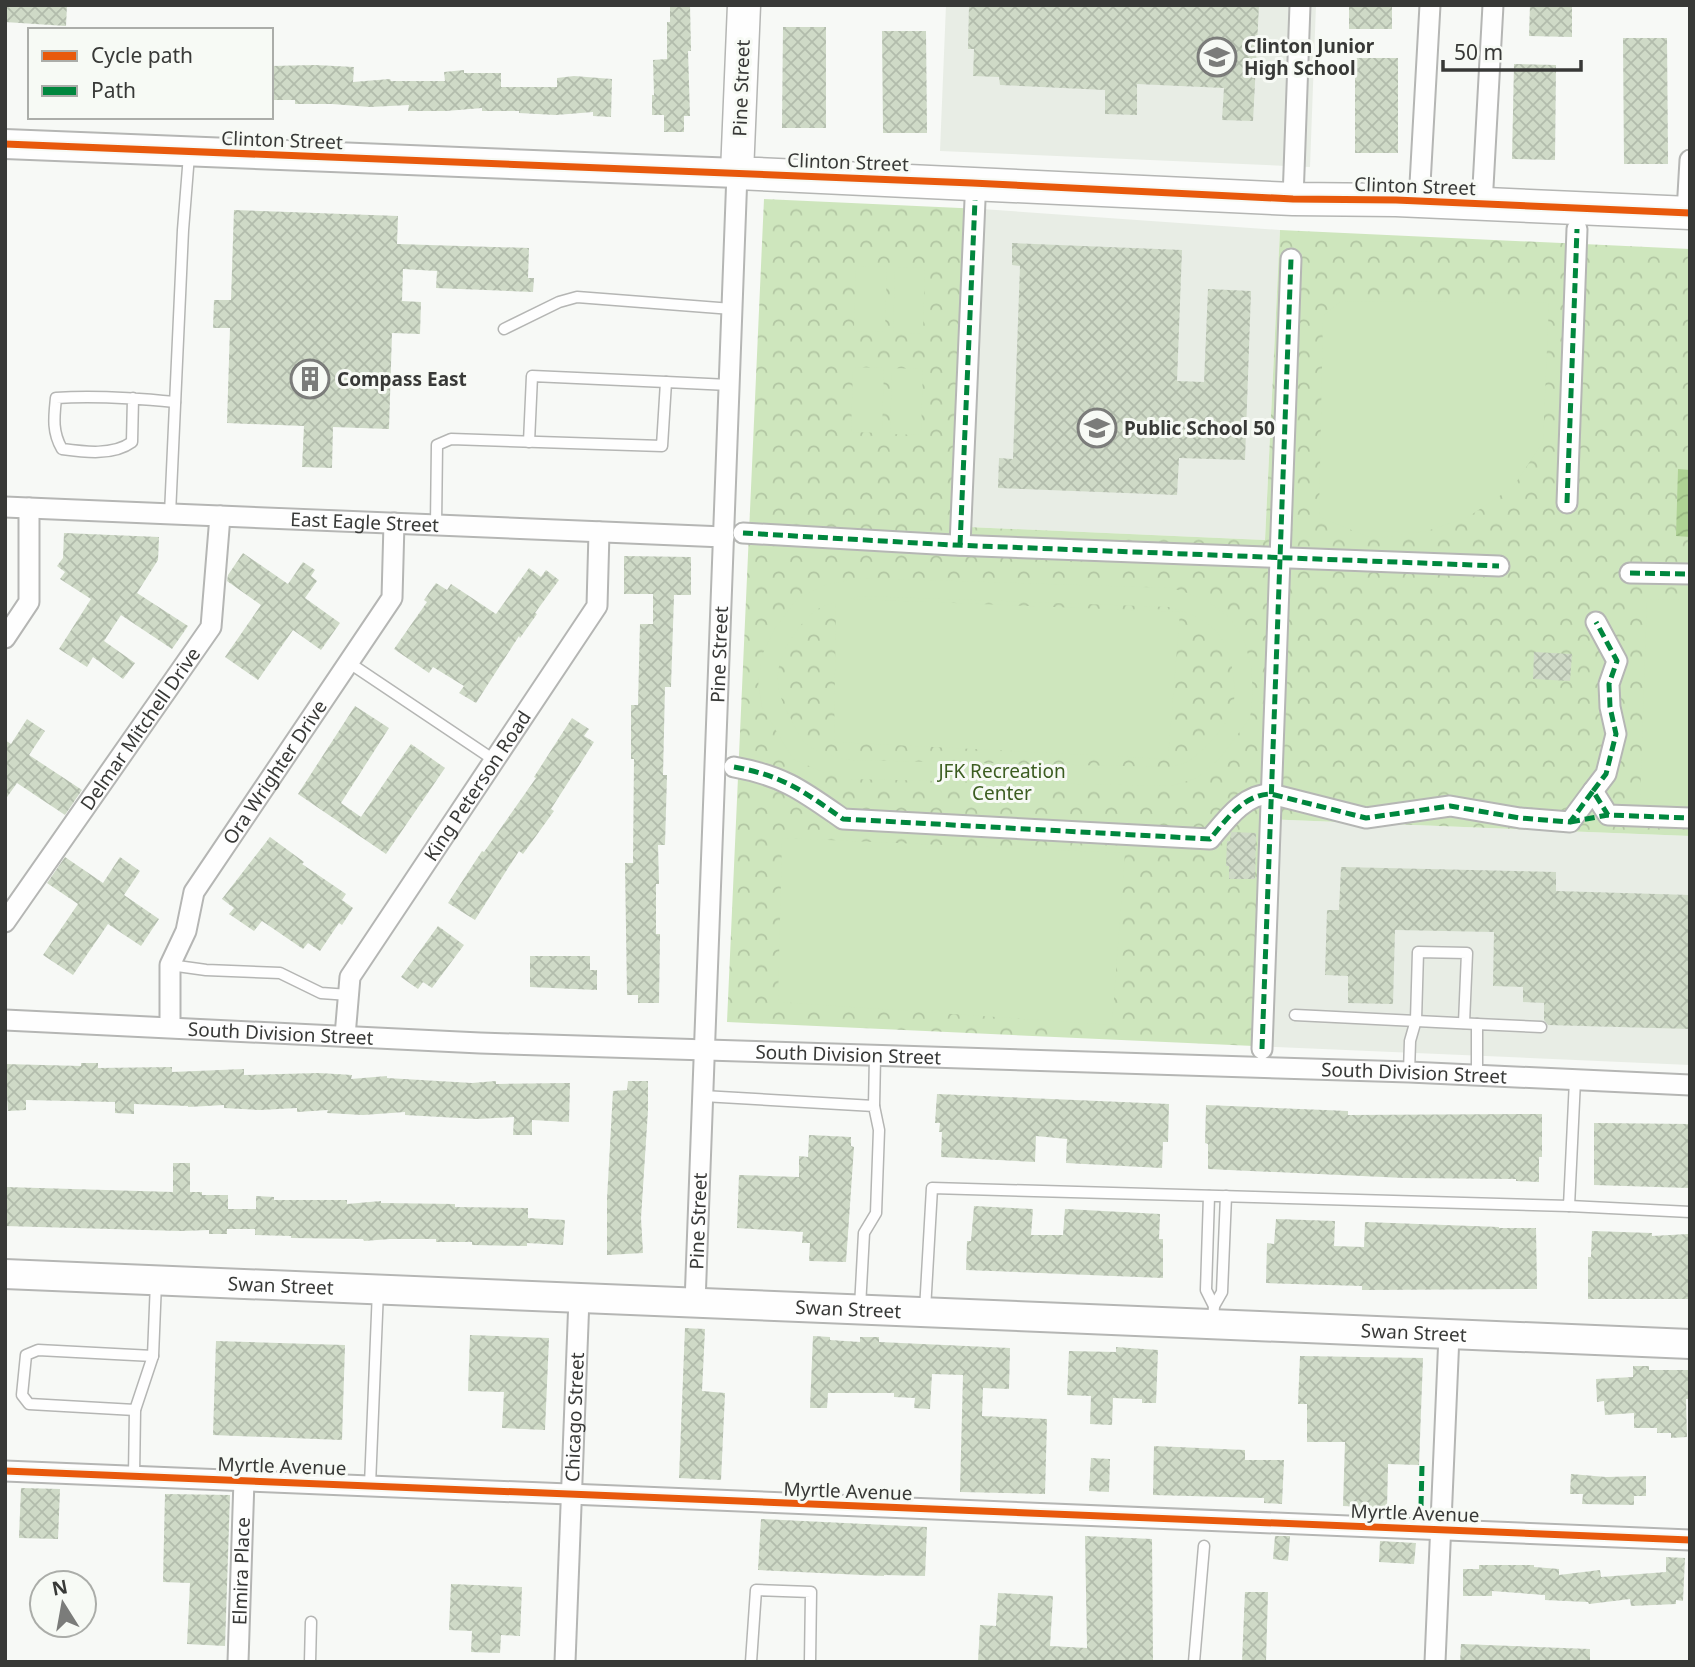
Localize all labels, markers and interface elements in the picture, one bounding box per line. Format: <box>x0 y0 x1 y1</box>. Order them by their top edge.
legend <box>28 28 273 119</box>
scale bar <box>1443 28 1581 72</box>
place label: Clinton Junior High School <box>1244 33 1375 81</box>
school or university icon: Clinton Junior High School <box>1196 36 1238 78</box>
text: 50 m <box>1454 38 1503 66</box>
street label: Pine Street <box>726 39 756 137</box>
text: Cycle path <box>91 41 193 69</box>
text: Path <box>91 76 136 104</box>
street label: Clinton Street <box>221 125 343 155</box>
street label: Clinton Street <box>787 147 909 177</box>
street label: Clinton Street <box>1354 171 1476 201</box>
building icon: Compass East <box>289 358 331 400</box>
place label: Compass East <box>337 366 467 392</box>
school or university icon: Public School 50 <box>1076 407 1118 449</box>
place label: Public School 50 <box>1124 415 1275 441</box>
street label: East Eagle Street <box>290 506 440 538</box>
street label: Pine Street <box>704 605 734 703</box>
street label: Delmar Mitchell Drive <box>74 642 206 815</box>
street label: Ora Wrighter Drive <box>217 695 333 849</box>
street label: King Peterson Road <box>418 705 537 866</box>
park label: JFK Recreation Center <box>936 758 1066 806</box>
street label: South Division Street <box>187 1016 374 1051</box>
street label: South Division Street <box>755 1039 942 1070</box>
street label: South Division Street <box>1321 1056 1508 1090</box>
street label: Pine Street <box>683 1172 713 1270</box>
street label: Swan Street <box>227 1270 334 1301</box>
street label: Swan Street <box>795 1294 902 1324</box>
street label: Swan Street <box>1360 1317 1467 1348</box>
street label: Chicago Street <box>559 1352 590 1482</box>
street label: Myrtle Avenue <box>217 1451 347 1481</box>
street label: Myrtle Avenue <box>783 1476 913 1506</box>
street label: Myrtle Avenue <box>1350 1498 1480 1528</box>
street label: Elmira Place <box>226 1517 256 1626</box>
north arrow <box>28 1569 98 1639</box>
text: N <box>50 1573 70 1602</box>

